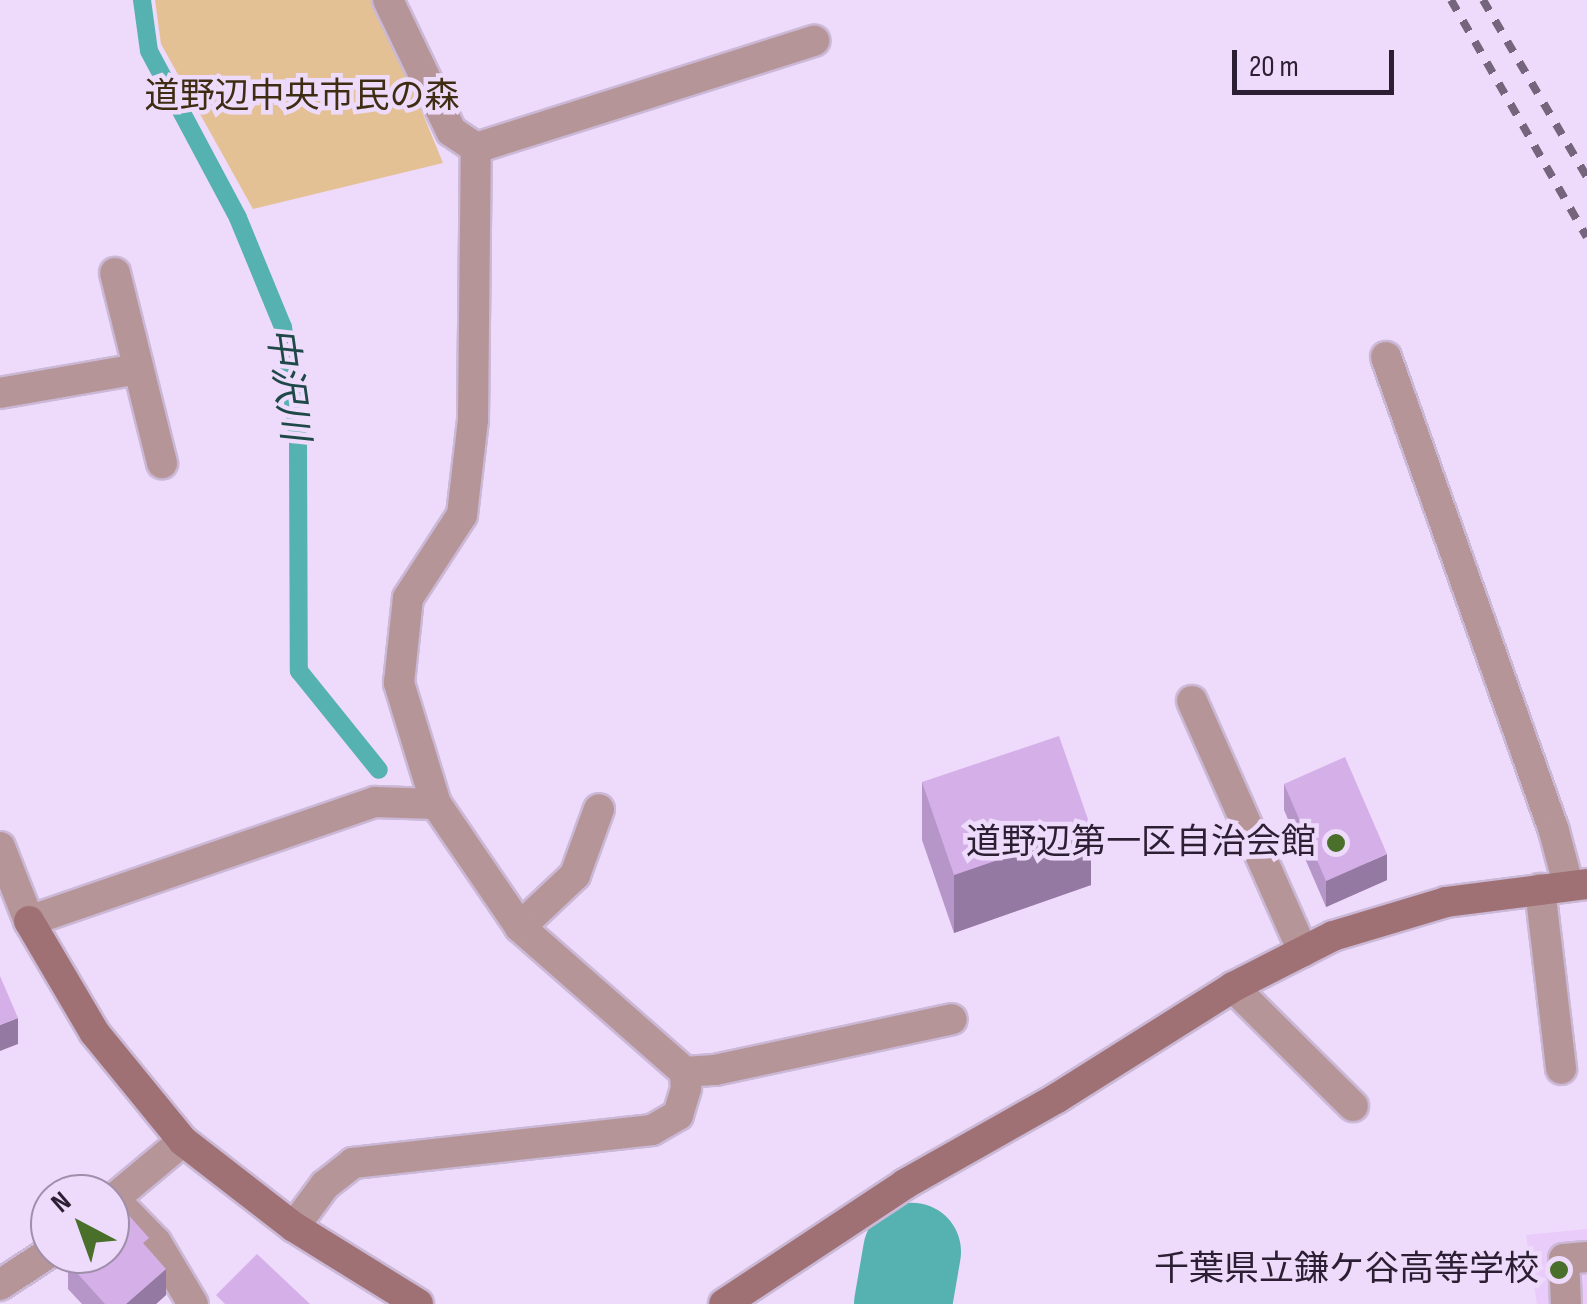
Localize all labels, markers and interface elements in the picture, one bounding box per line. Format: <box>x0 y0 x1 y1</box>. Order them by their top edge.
scale bar <box>1237 30 1400 92</box>
text: 20 m <box>1249 49 1299 85</box>
park label: 道野辺中央市民の森 <box>145 76 459 118</box>
water label: 中沢川 <box>256 324 318 444</box>
place label: 道野辺第一区自治会館 <box>966 822 1316 864</box>
marker: 道野辺第一区自治会館 <box>1325 832 1347 854</box>
north arrow <box>30 1174 130 1274</box>
text: N <box>45 1185 78 1220</box>
place label: 千葉県立鎌ケ谷高等学校 <box>1154 1249 1539 1291</box>
marker: 千葉県立鎌ケ谷高等学校 <box>1548 1259 1570 1281</box>

